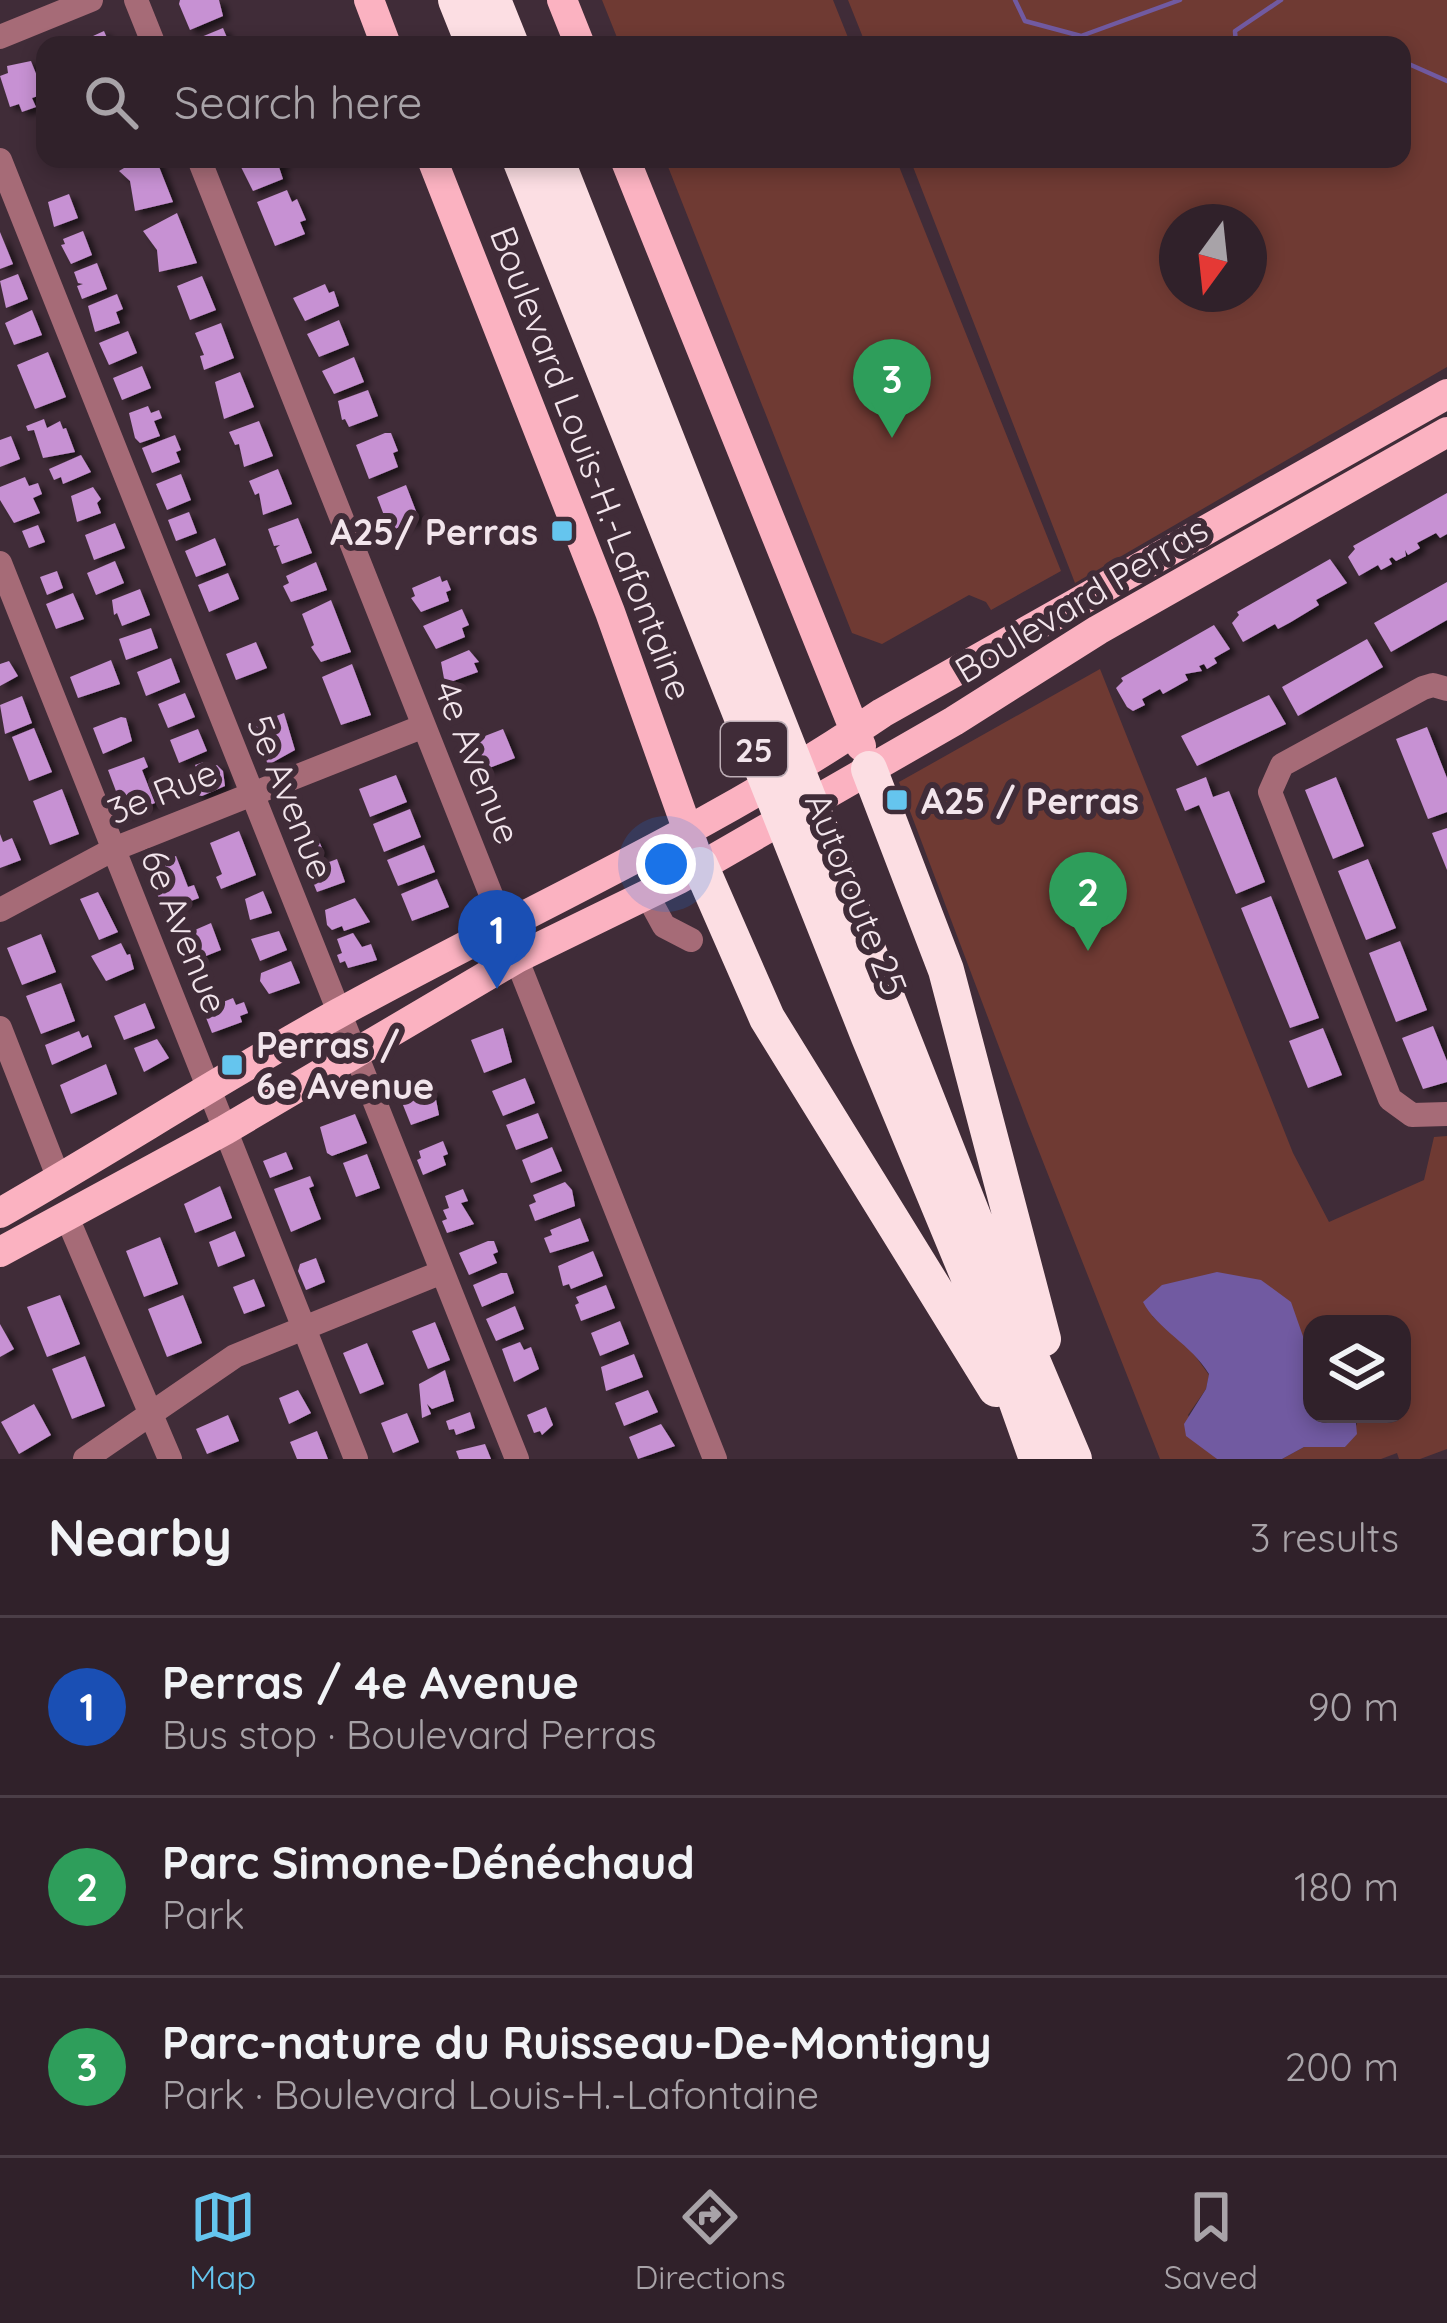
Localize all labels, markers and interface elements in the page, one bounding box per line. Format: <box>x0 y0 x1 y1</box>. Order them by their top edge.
search box <box>36 36 1411 168</box>
icon: search <box>78 69 144 135</box>
text: Search here <box>174 74 422 130</box>
north arrow <box>1159 204 1267 312</box>
street label: Boulevard Louis-H.-Lafontaine <box>481 220 703 706</box>
pin: 3 <box>853 339 931 438</box>
street label: Boulevard Perras <box>947 506 1215 692</box>
place label: A25/ Perras <box>330 509 538 554</box>
marker: A25/ Perras <box>549 518 575 544</box>
street label: 4e Avenue <box>425 674 531 850</box>
street label: 5e Avenue <box>238 708 344 886</box>
road number: 25 <box>721 722 787 776</box>
street label: 3e Rue <box>101 749 223 833</box>
place label: A25 / Perras <box>921 778 1139 823</box>
street label: Autoroute 25 <box>796 786 918 1002</box>
marker: A25 / Perras <box>884 787 910 813</box>
your location <box>636 834 696 894</box>
street label: 6e Avenue <box>132 843 238 1019</box>
pin: 2 <box>1049 852 1127 951</box>
pin: 1 <box>458 890 536 989</box>
place label: Perras / 6e Avenue <box>256 1022 434 1108</box>
marker: Perras / 6e Avenue <box>219 1052 245 1078</box>
map controls <box>1303 1315 1411 1423</box>
button: layers <box>1303 1315 1411 1423</box>
text: Nearby <box>48 1505 232 1569</box>
text: 3 results <box>1250 1513 1399 1562</box>
text: Perras / 4e Avenue <box>162 1654 579 1710</box>
text: 1 <box>79 1682 95 1731</box>
text: 90 m <box>1308 1682 1399 1731</box>
text: Bus stop · Boulevard Perras <box>162 1710 656 1759</box>
text: Parc Simone-Dénéchaud <box>162 1834 695 1890</box>
text: 2 <box>76 1862 98 1911</box>
text: 180 m <box>1294 1862 1399 1911</box>
text: Park <box>162 1890 245 1939</box>
text: Parc-nature du Ruisseau-De-Montigny <box>162 2014 992 2070</box>
text: 3 <box>77 2042 97 2091</box>
text: 200 m <box>1285 2042 1399 2091</box>
text: Park · Boulevard Louis-H.-Lafontaine <box>162 2070 819 2119</box>
tab: Map <box>189 2184 256 2297</box>
tab: Directions <box>634 2184 786 2297</box>
tab: Saved <box>1164 2184 1258 2297</box>

